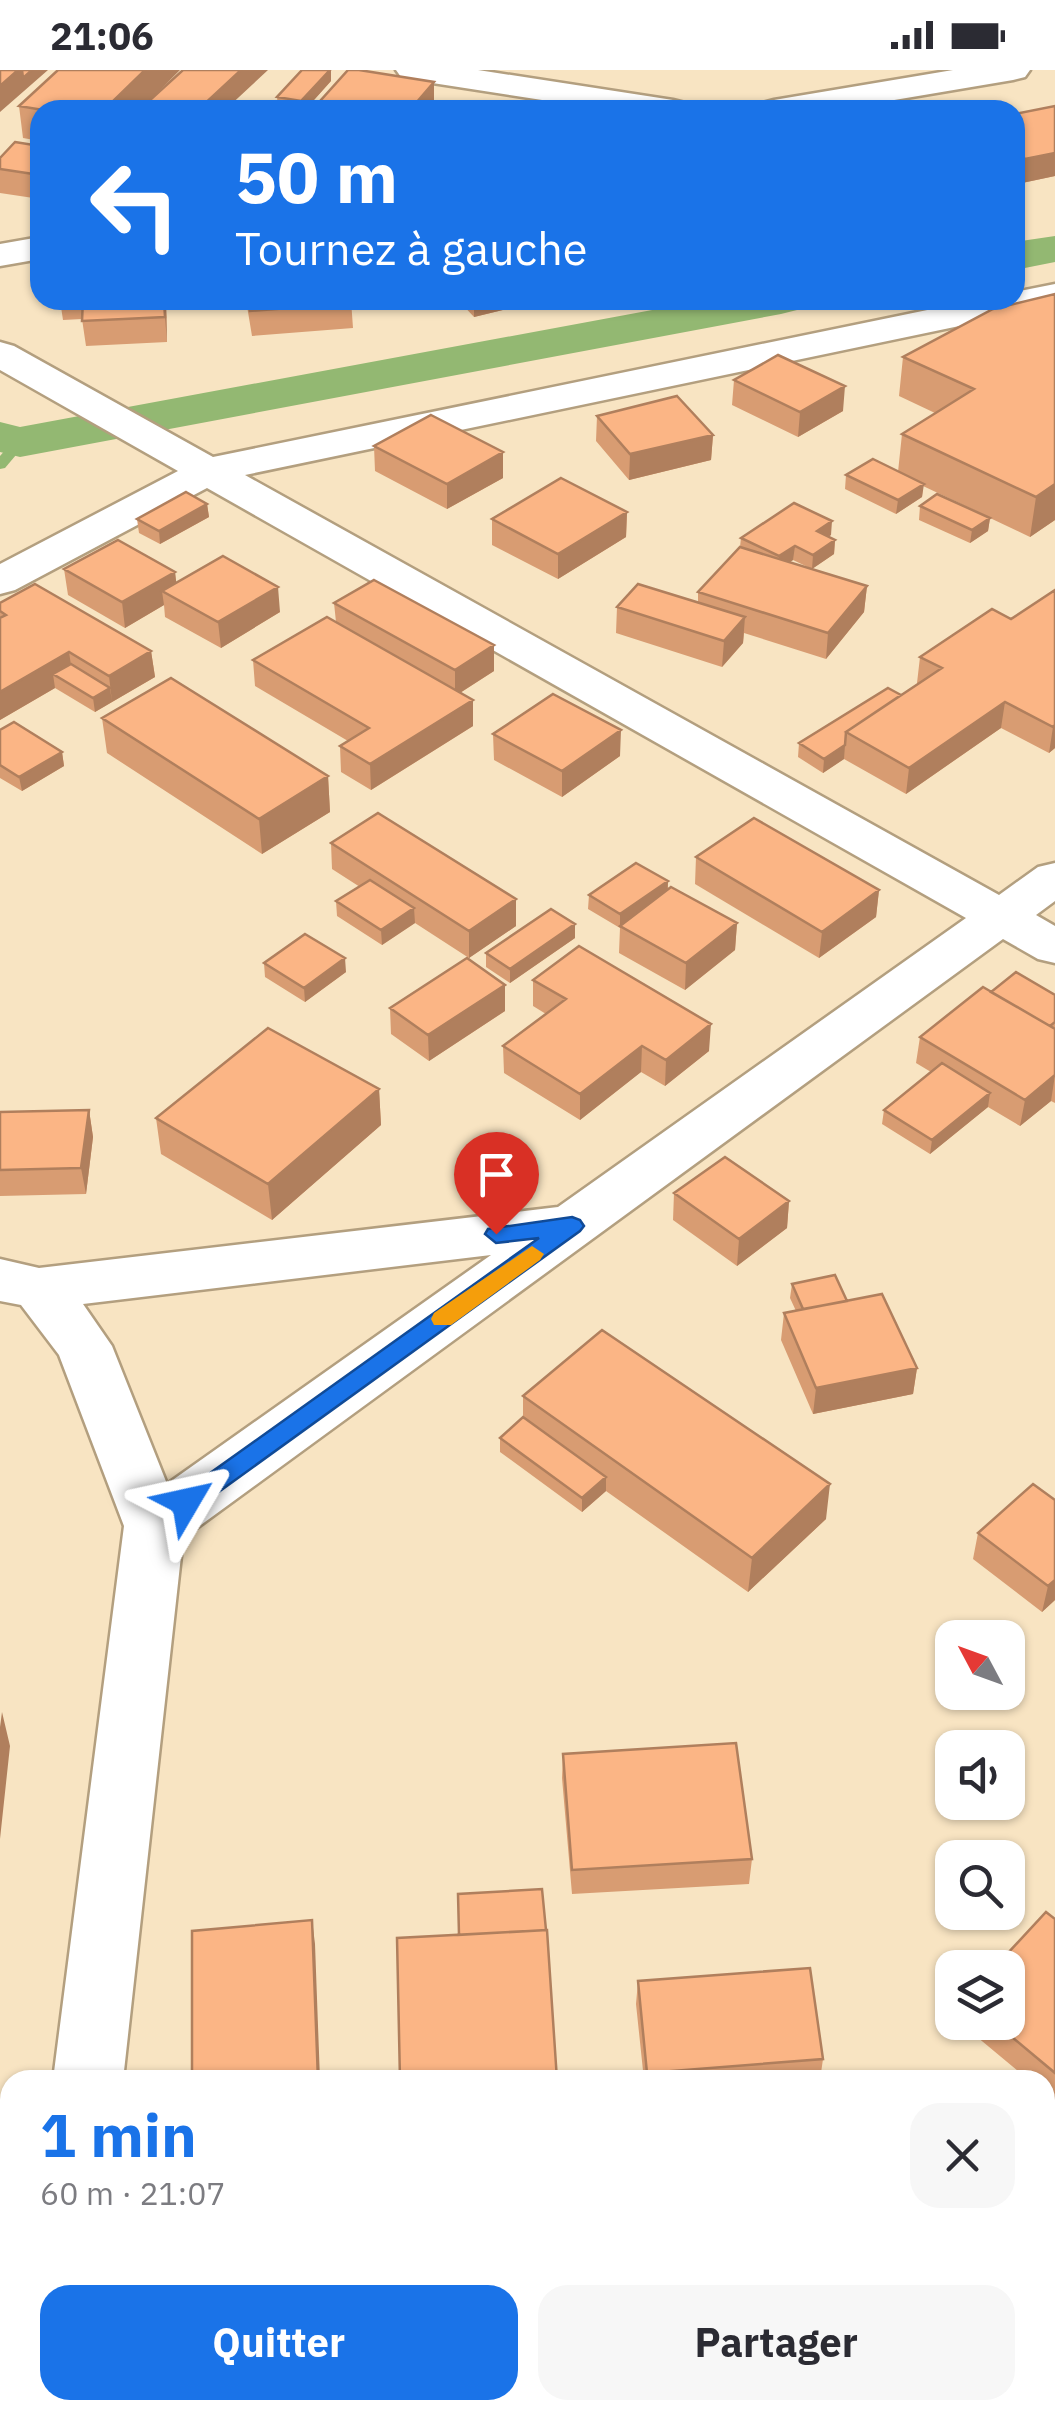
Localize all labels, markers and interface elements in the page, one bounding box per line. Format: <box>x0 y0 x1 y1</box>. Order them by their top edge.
text: 21:06 <box>50 11 154 60</box>
text: 50 m <box>235 131 398 222</box>
icon: left <box>70 140 200 270</box>
text: Tournez à gauche <box>235 219 587 277</box>
pin <box>454 1132 539 1235</box>
icon: arrive <box>469 1147 524 1202</box>
position arrow <box>134 1450 238 1554</box>
north arrow <box>935 1620 1025 1710</box>
map controls <box>935 1620 1025 2040</box>
button: sound <box>935 1730 1025 1820</box>
button: search <box>935 1840 1025 1930</box>
button: layers <box>935 1950 1025 2040</box>
text: 1 min <box>40 2095 197 2174</box>
button: close <box>910 2103 1015 2208</box>
text: 60 m · 21:07 <box>40 2172 226 2214</box>
button: Quitter <box>40 2285 518 2400</box>
button: Partager <box>538 2285 1015 2400</box>

